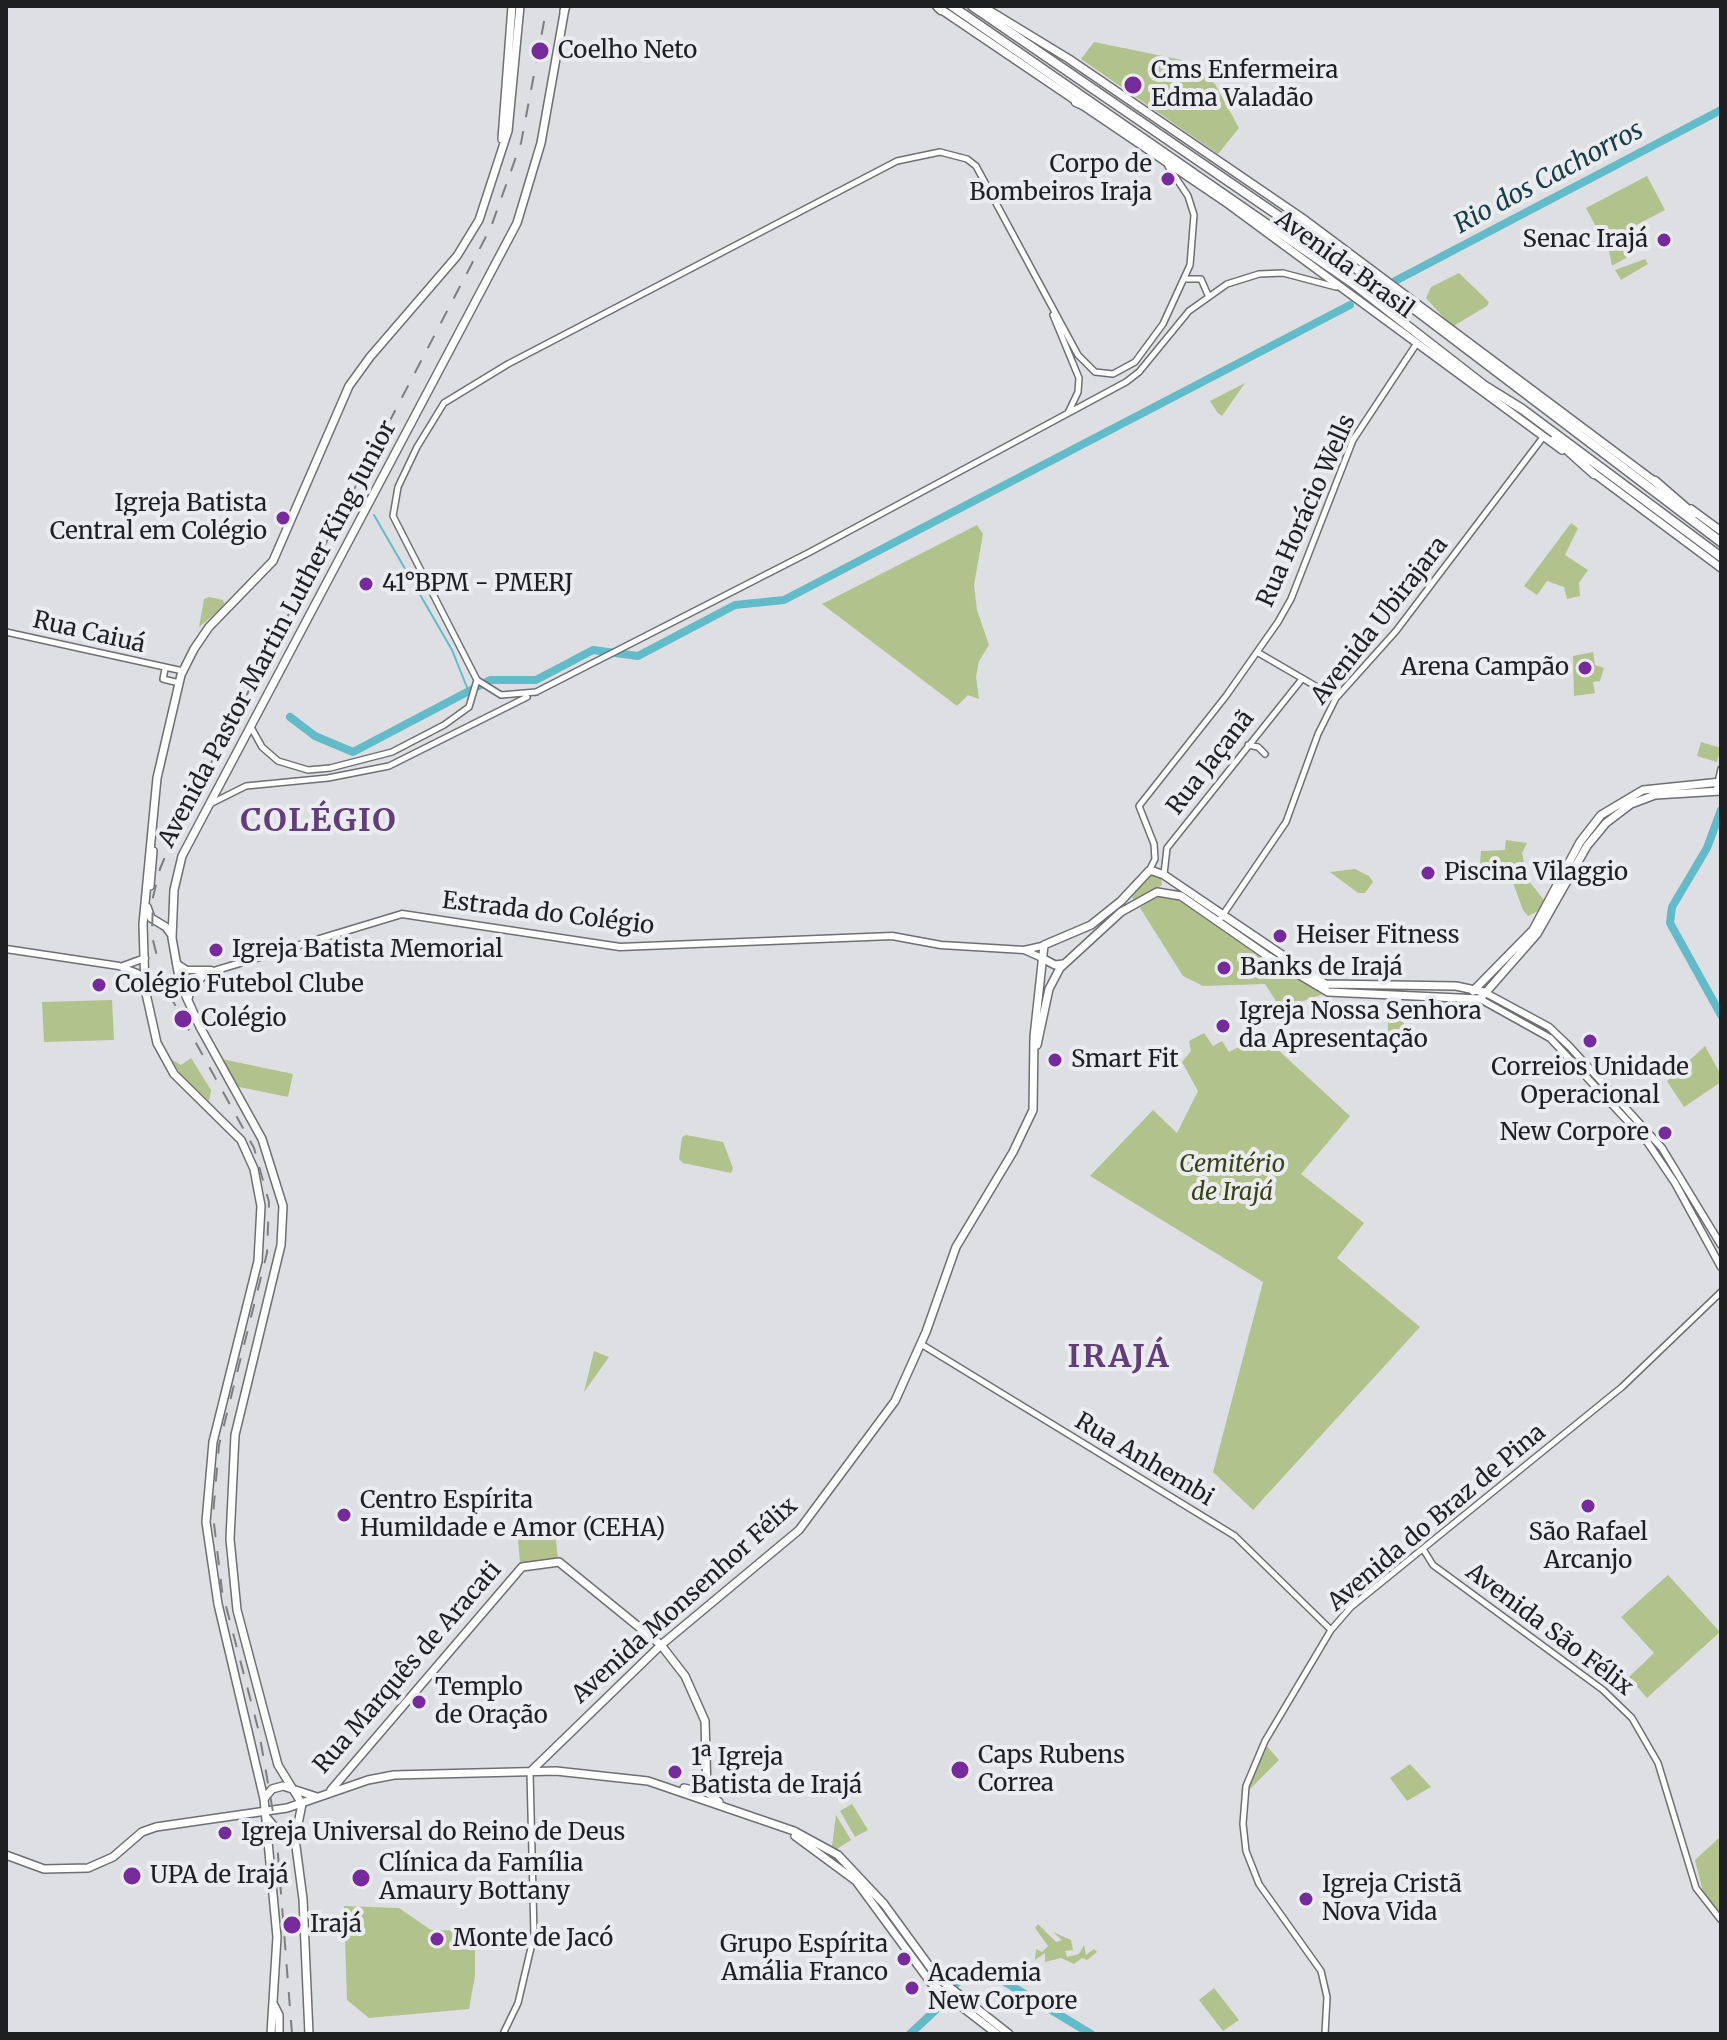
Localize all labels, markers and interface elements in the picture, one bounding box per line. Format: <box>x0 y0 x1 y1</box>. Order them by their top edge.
place label: Coelho Neto <box>558 37 697 65</box>
marker: Coelho Neto <box>529 40 551 62</box>
place label: Cms Enfermeira Edma Valadão <box>1151 57 1338 113</box>
marker: Cms Enfermeira Edma Valadão <box>1122 74 1144 96</box>
water label: Rio dos Cachorros <box>1449 115 1649 241</box>
place label: Corpo de Bombeiros Iraja <box>969 151 1152 207</box>
marker: Corpo de Bombeiros Iraja <box>1159 170 1177 188</box>
street label: Avenida Brasil <box>1269 205 1419 325</box>
place label: Senac Irajá <box>1523 226 1648 254</box>
marker: Senac Irajá <box>1655 231 1673 249</box>
street label: Rua Horácio Wells <box>1252 410 1362 612</box>
street label: Avenida Pastor Martin Luther King Junior <box>153 416 403 852</box>
place label: Igreja Batista Central em Colégio <box>50 490 267 546</box>
marker: Igreja Batista Central em Colégio <box>274 509 292 527</box>
street label: Avenida Ubirajara <box>1306 531 1454 711</box>
place label: 41°BPM - PMERJ <box>382 570 573 598</box>
marker: 41°BPM - PMERJ <box>357 575 375 593</box>
street label: Rua Caiuá <box>30 606 148 660</box>
place label: Arena Campão <box>1401 654 1569 682</box>
marker: Arena Campão <box>1576 659 1594 677</box>
street label: Rua Jaçanã <box>1161 705 1261 821</box>
district label: COLÉGIO <box>240 803 398 841</box>
place label: Piscina Vilaggio <box>1444 859 1628 887</box>
marker: Piscina Vilaggio <box>1419 864 1437 882</box>
street label: Estrada do Colégio <box>440 887 656 941</box>
place label: Heiser Fitness <box>1296 922 1460 950</box>
marker: Heiser Fitness <box>1271 927 1289 945</box>
place label: Igreja Batista Memorial <box>232 936 503 964</box>
marker: Igreja Batista Memorial <box>207 941 225 959</box>
place label: Banks de Irajá <box>1240 954 1403 982</box>
marker: Banks de Irajá <box>1215 959 1233 977</box>
place label: Colégio Futebol Clube <box>115 971 364 999</box>
marker: Colégio Futebol Clube <box>90 976 108 994</box>
place label: Igreja Nossa Senhora da Apresentação <box>1239 998 1481 1054</box>
place label: Colégio <box>201 1005 287 1033</box>
marker: Colégio <box>172 1008 194 1030</box>
marker: Igreja Nossa Senhora da Apresentação <box>1214 1017 1232 1035</box>
marker: Correios Unidade Operacional <box>1581 1032 1599 1050</box>
place label: Smart Fit <box>1071 1046 1179 1074</box>
marker: Smart Fit <box>1046 1051 1064 1069</box>
place label: Correios Unidade Operacional <box>1491 1054 1689 1110</box>
place label: New Corpore <box>1500 1119 1649 1147</box>
marker: New Corpore <box>1656 1124 1674 1142</box>
park label: Cemitério de Irajá <box>1179 1151 1285 1207</box>
district label: IRAJÁ <box>1067 1339 1171 1377</box>
street label: Rua Anhembi <box>1069 1407 1219 1513</box>
street label: Avenida do Braz de Pina <box>1322 1418 1552 1618</box>
place label: Centro Espírita Humildade e Amor (CEHA) <box>360 1487 665 1543</box>
street label: Avenida Monsenhor Félix <box>566 1492 804 1710</box>
marker: São Rafael Arcanjo <box>1579 1497 1597 1515</box>
marker: Centro Espírita Humildade e Amor (CEHA) <box>335 1506 353 1524</box>
place label: São Rafael Arcanjo <box>1528 1519 1648 1575</box>
street label: Rua Marquês de Aracati <box>308 1556 508 1780</box>
street label: Avenida São Félix <box>1460 1558 1638 1702</box>
place label: Templo de Oração <box>435 1674 548 1730</box>
marker: Templo de Oração <box>410 1693 428 1711</box>
place label: Caps Rubens Correa <box>978 1742 1125 1798</box>
place label: 1ª Igreja Batista de Irajá <box>691 1744 862 1800</box>
marker: Caps Rubens Correa <box>949 1759 971 1781</box>
marker: 1ª Igreja Batista de Irajá <box>666 1763 684 1781</box>
place label: Igreja Universal do Reino de Deus <box>241 1819 625 1847</box>
marker: Igreja Universal do Reino de Deus <box>216 1824 234 1842</box>
place label: Clínica da Família Amaury Bottany <box>379 1850 583 1906</box>
place label: UPA de Irajá <box>150 1862 289 1890</box>
marker: UPA de Irajá <box>121 1865 143 1887</box>
marker: Clínica da Família Amaury Bottany <box>350 1867 372 1889</box>
place label: Igreja Cristã Nova Vida <box>1322 1871 1462 1927</box>
marker: Igreja Cristã Nova Vida <box>1297 1890 1315 1908</box>
place label: Irajá <box>310 1911 362 1939</box>
marker: Irajá <box>281 1914 303 1936</box>
place label: Monte de Jacó <box>453 1925 613 1953</box>
marker: Monte de Jacó <box>428 1930 446 1948</box>
place label: Grupo Espírita Amália Franco <box>720 1931 888 1987</box>
marker: Grupo Espírita Amália Franco <box>895 1950 913 1968</box>
place label: Academia New Corpore <box>928 1960 1077 2016</box>
marker: Academia New Corpore <box>903 1979 921 1997</box>

